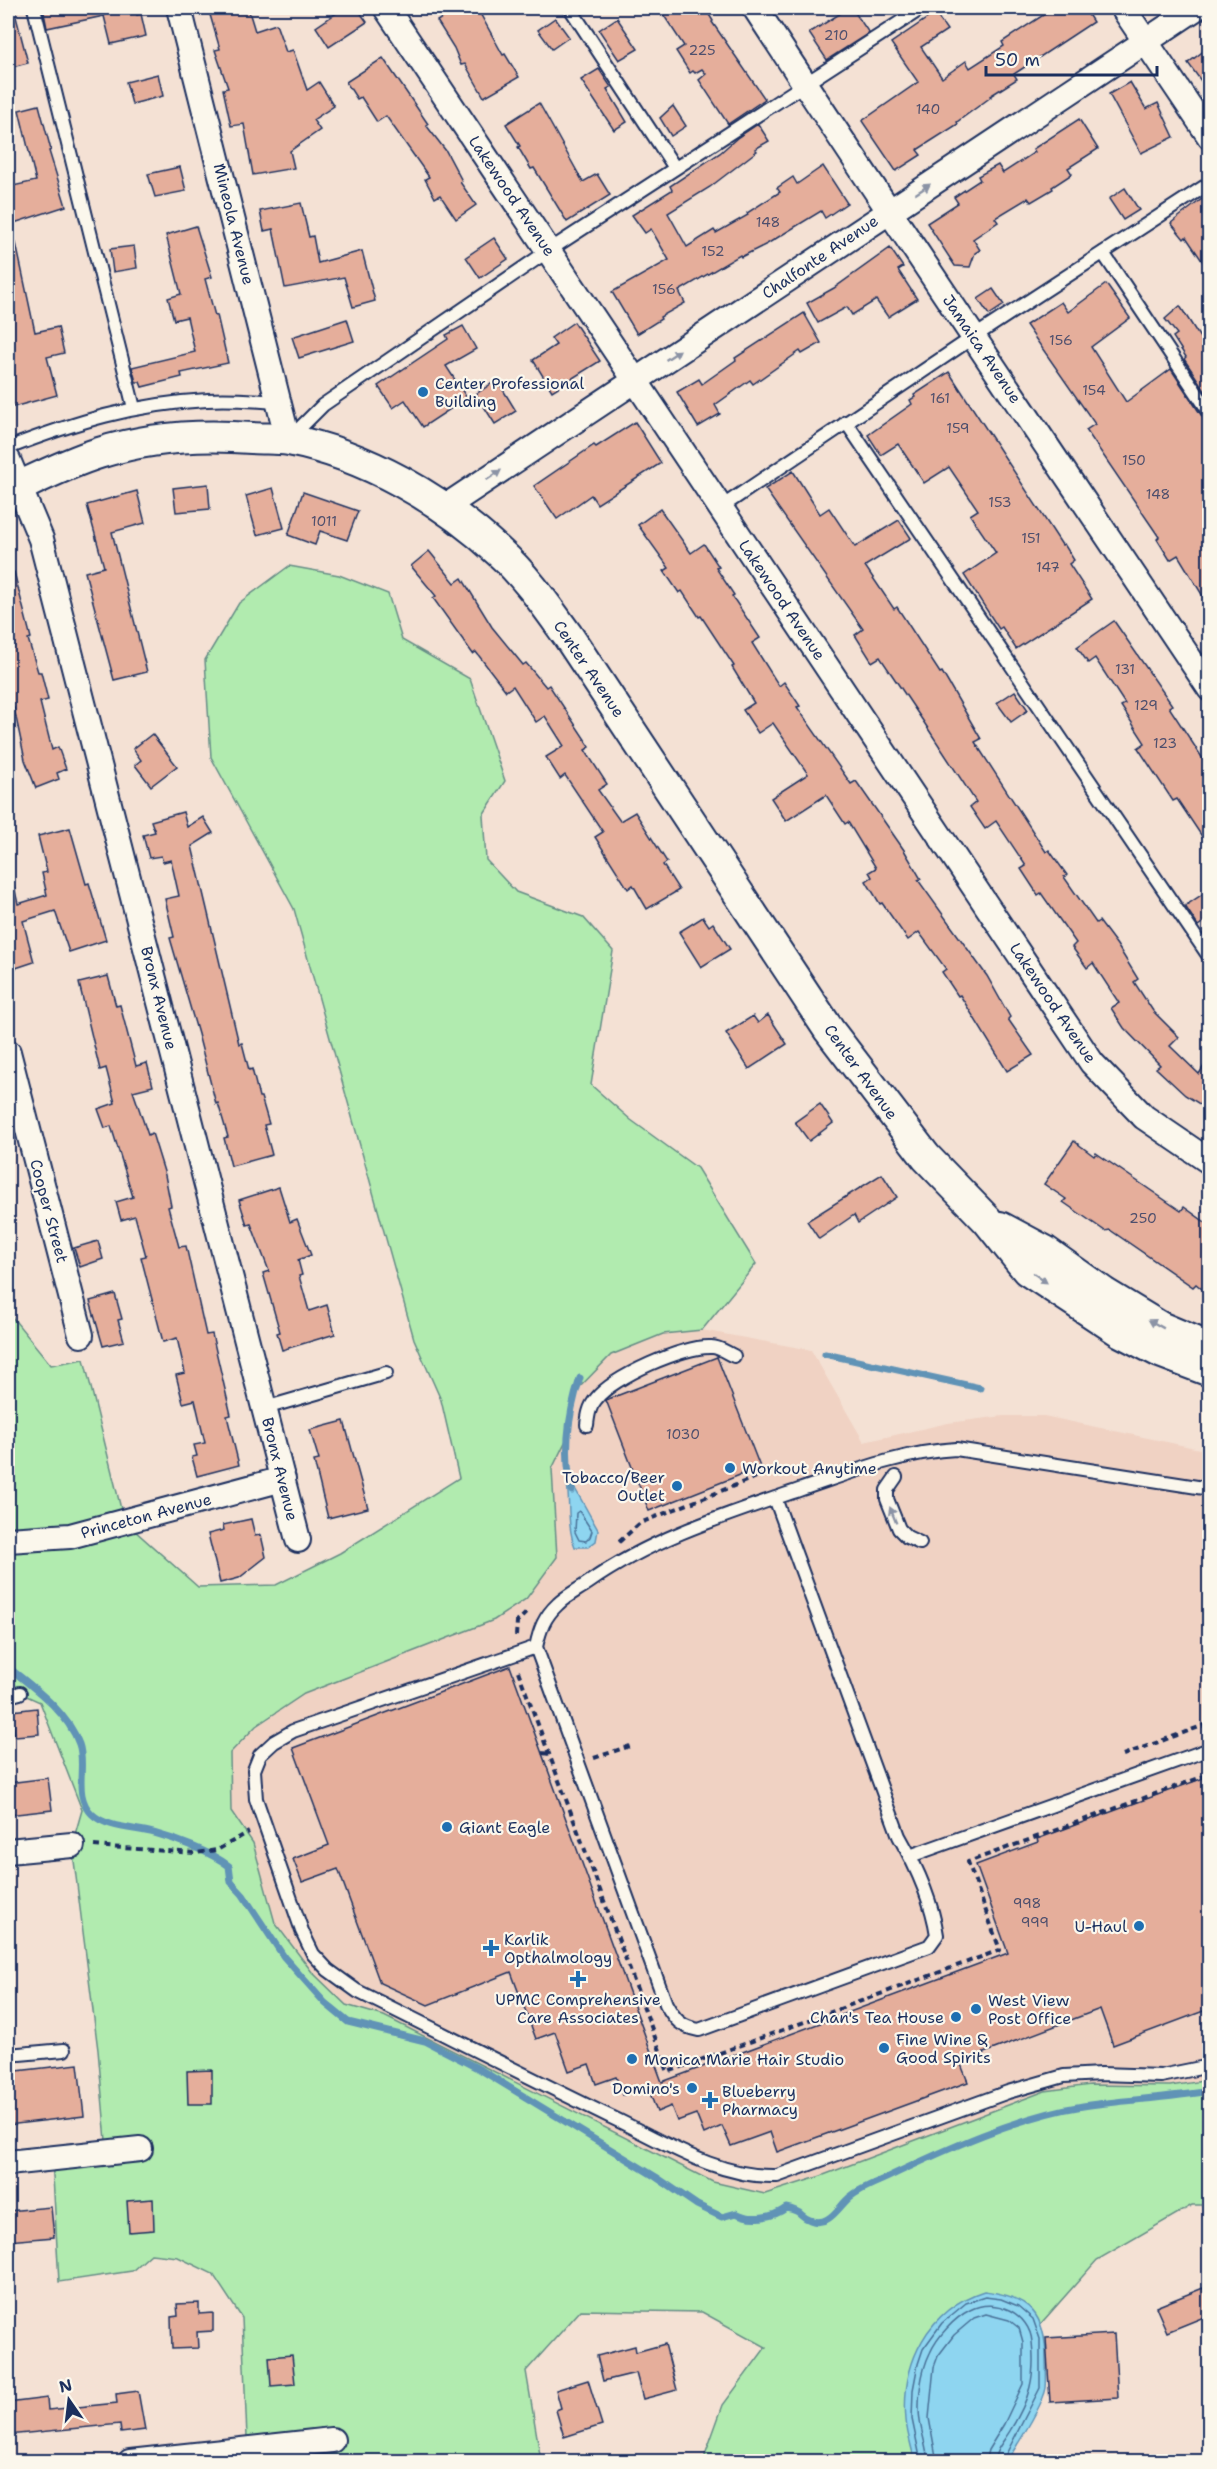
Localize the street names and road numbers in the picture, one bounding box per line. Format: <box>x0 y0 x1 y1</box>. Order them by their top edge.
street label: Lakewood Avenue <box>464 132 560 260</box>
street label: Mineola Avenue <box>209 161 259 287</box>
street label: Chalfonte Avenue <box>758 210 882 304</box>
street label: Jamaica Avenue <box>938 291 1026 407</box>
street label: Lakewood Avenue <box>734 536 830 664</box>
street label: Center Avenue <box>549 616 629 722</box>
street label: Lakewood Avenue <box>1005 939 1101 1067</box>
street label: Bronx Avenue <box>136 944 182 1052</box>
street label: Center Avenue <box>819 1020 903 1124</box>
street label: Cooper Street <box>25 1157 73 1265</box>
street label: Bronx Avenue <box>257 1415 303 1523</box>
street label: Princeton Avenue <box>78 1488 214 1544</box>

